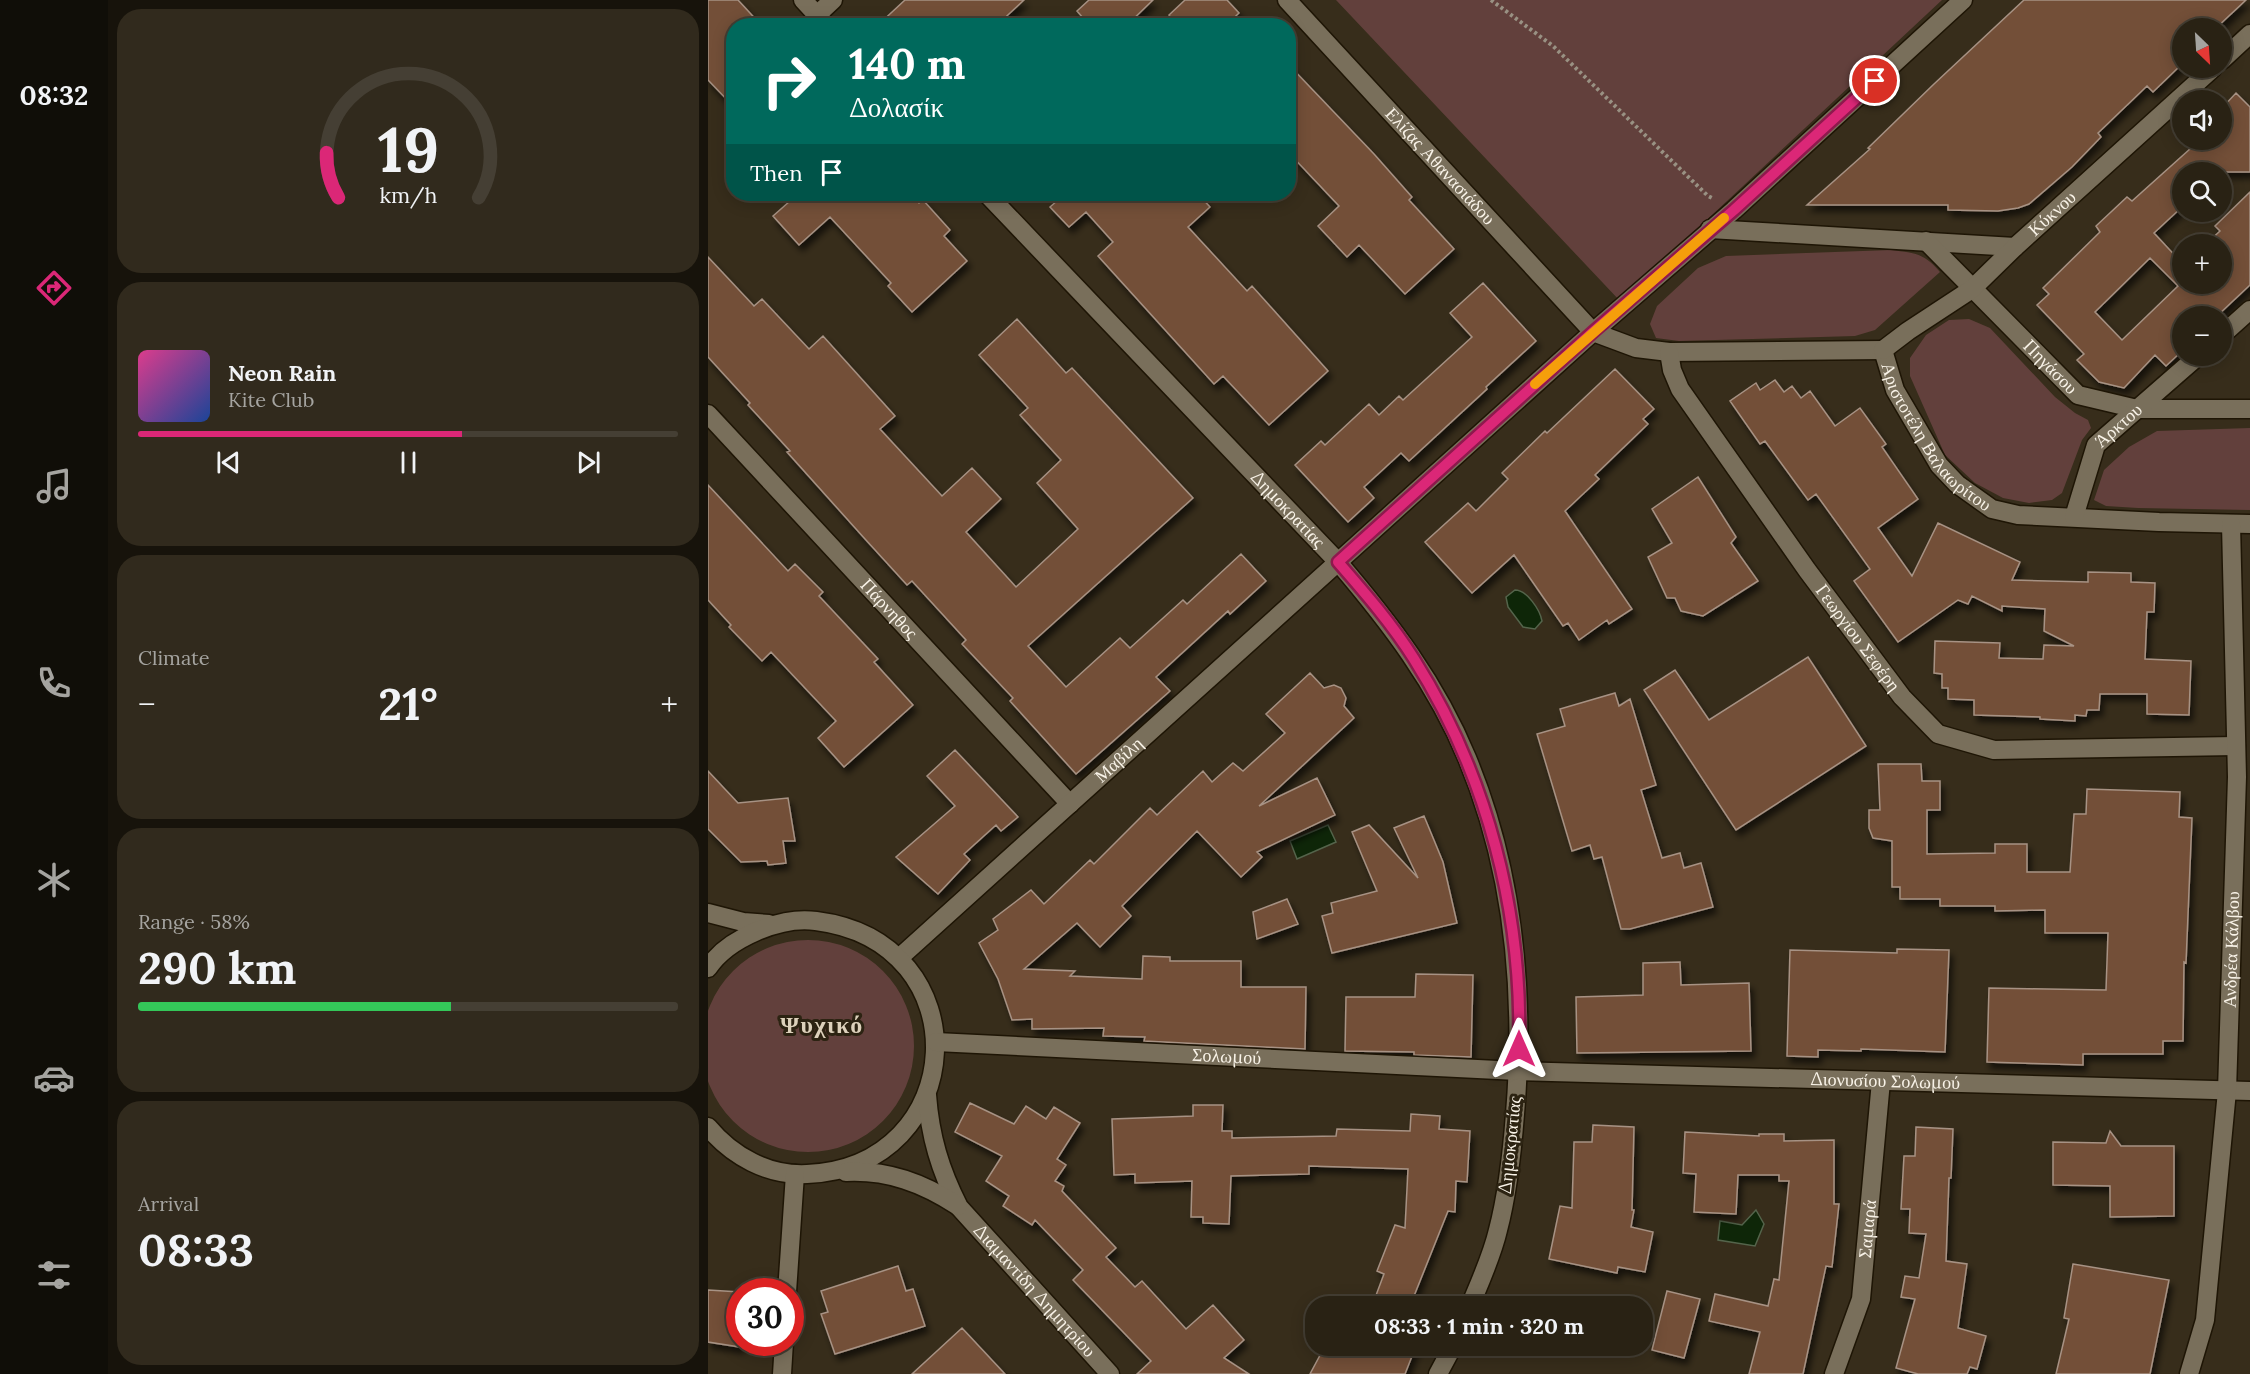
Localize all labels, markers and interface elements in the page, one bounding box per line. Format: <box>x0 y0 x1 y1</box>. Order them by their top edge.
north arrow <box>2172 18 2232 78</box>
map controls <box>2172 18 2232 366</box>
text: 140 m <box>849 37 965 91</box>
icon: right <box>750 42 828 120</box>
pin <box>1849 55 1900 106</box>
icon: arrive <box>1858 64 1891 97</box>
text: 08:32 <box>20 78 88 112</box>
text: Δολασίκ <box>849 90 944 124</box>
button: sound <box>2172 90 2232 150</box>
street label: Ελίζας Αθανασιάδου <box>1381 102 1500 229</box>
text: 19 <box>377 109 439 189</box>
icon: arrive <box>815 156 848 189</box>
text: Then <box>750 159 803 187</box>
button: search <box>2172 162 2232 222</box>
text: km/h <box>379 181 437 209</box>
street label: Κύκνου <box>2023 185 2081 241</box>
button: + <box>2172 234 2232 294</box>
icon: directions <box>33 267 75 309</box>
button: − <box>2172 306 2232 366</box>
street label: Πηγάσου <box>2019 334 2083 399</box>
text: Neon Rain <box>228 359 336 387</box>
street label: Αριστοτέλη Βαλαωρίτου <box>1876 360 1996 516</box>
text: Kite Club <box>228 387 314 412</box>
street label: Άρκτου <box>2089 398 2147 452</box>
icon: previous <box>212 446 245 479</box>
icon: pause <box>392 446 425 479</box>
icon: next <box>572 446 605 479</box>
icon: music <box>33 465 75 507</box>
street label: Δημοκρατίας <box>1246 466 1331 553</box>
street label: Πάρνηθος <box>856 574 923 644</box>
street label: Γεωργίου Σεφέρη <box>1811 580 1906 696</box>
text: Climate <box>138 645 210 670</box>
icon: phone <box>33 662 75 704</box>
text: 21° <box>378 675 438 732</box>
text: − <box>138 683 156 725</box>
text: + <box>660 683 678 725</box>
street label: Μαβίλη <box>1089 732 1147 787</box>
icon: climate <box>33 859 75 901</box>
street label: Ανδρέα Κάλβου <box>2218 891 2244 1008</box>
text: Range · 58% <box>138 909 250 934</box>
text: 290 km <box>138 939 297 996</box>
district label: Ψυχικό <box>780 1009 864 1040</box>
position arrow <box>1487 1017 1551 1081</box>
street label: Σολωμού <box>1192 1043 1262 1069</box>
icon: car <box>33 1057 75 1099</box>
street label: Διονυσίου Σολωμού <box>1810 1067 1960 1094</box>
street label: Δημοκρατίας <box>1493 1095 1526 1195</box>
text: Arrival <box>138 1191 199 1216</box>
street label: Σαμαρά <box>1853 1198 1881 1259</box>
street label: Διαμαντίδη Δημητρίου <box>969 1219 1101 1362</box>
text: 08:33 <box>138 1221 254 1278</box>
icon: filters <box>33 1254 75 1296</box>
speed limit sign: 30 <box>726 1278 804 1356</box>
text: 08:33 · 1 min · 320 m <box>1374 1312 1584 1340</box>

